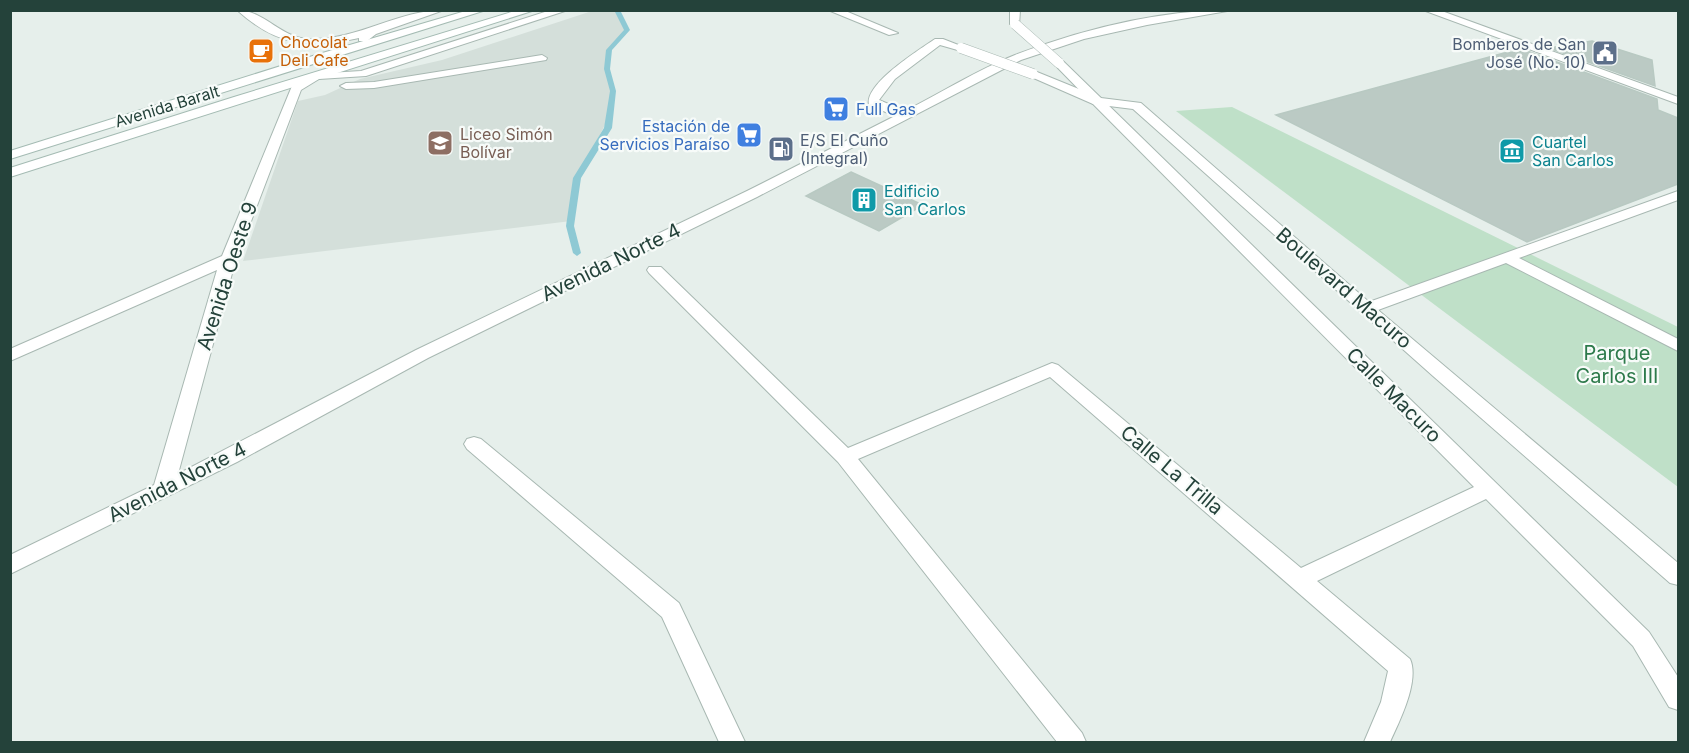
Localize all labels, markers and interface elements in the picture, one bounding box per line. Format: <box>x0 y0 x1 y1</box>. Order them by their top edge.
place label: Chocolat Deli Cafe <box>280 32 349 70</box>
place label: Bomberos de San José (No. 10) <box>1452 34 1586 72</box>
cafe icon: Chocolat Deli Cafe <box>246 36 276 66</box>
public building icon: Bomberos de San José (No. 10) <box>1590 38 1620 68</box>
street label: Avenida Baralt <box>112 81 222 131</box>
supermarket icon: Full Gas <box>821 94 851 124</box>
place label: Full Gas <box>856 99 916 119</box>
place label: Estación de Servicios Paraíso <box>600 116 730 154</box>
supermarket icon: Estación de Servicios Paraíso <box>734 120 764 150</box>
place label: Liceo Simón Bolívar <box>460 124 553 162</box>
school or university icon: Liceo Simón Bolívar <box>425 128 455 158</box>
place label: E/S El Cuño (Integral) <box>800 130 888 168</box>
place label: Cuartel San Carlos <box>1532 132 1614 170</box>
fuel station icon: E/S El Cuño (Integral) <box>766 134 796 164</box>
museum icon: Cuartel San Carlos <box>1497 136 1527 166</box>
place label: Edificio San Carlos <box>884 181 966 219</box>
building icon: Edificio San Carlos <box>849 185 879 215</box>
street label: Avenida Oeste 9 <box>192 199 262 353</box>
street label: Avenida Norte 4 <box>537 218 685 306</box>
street label: Boulevard Macuro <box>1271 222 1417 354</box>
park label: Parque Carlos III <box>1576 341 1658 388</box>
street label: Calle Macuro <box>1341 342 1447 448</box>
street label: Calle La Trilla <box>1116 420 1228 520</box>
street label: Avenida Norte 4 <box>104 437 250 527</box>

